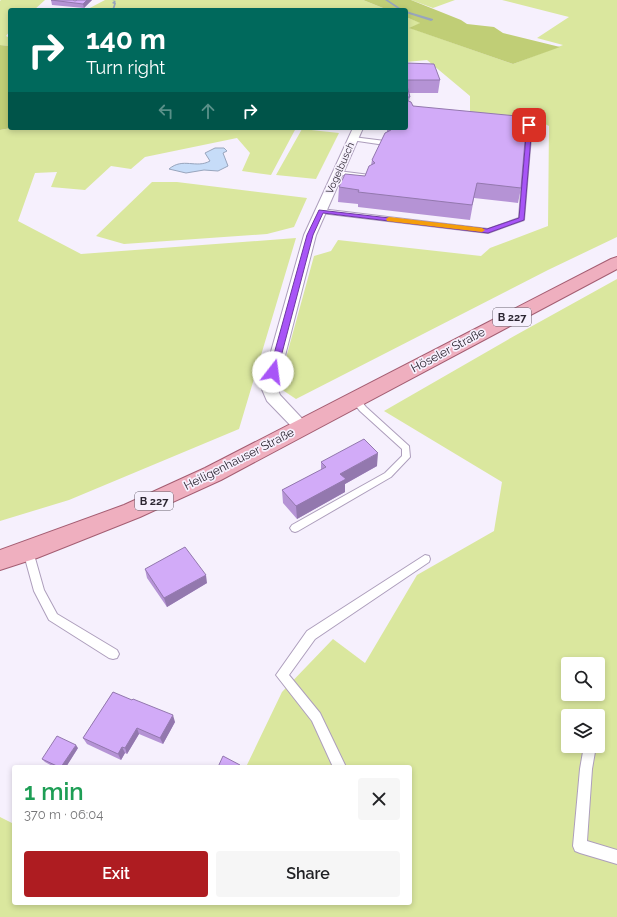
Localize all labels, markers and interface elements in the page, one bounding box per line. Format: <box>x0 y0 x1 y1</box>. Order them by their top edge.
text: 140 m <box>86 23 166 56</box>
icon: right <box>20 24 72 76</box>
text: Turn right <box>86 57 165 78</box>
icon: left <box>155 100 177 122</box>
icon: ahead <box>197 100 219 122</box>
icon: right <box>239 100 261 122</box>
pin <box>512 108 546 142</box>
icon: arrive <box>518 114 540 136</box>
street label: Vogelbusch <box>324 140 356 195</box>
road number: B 227 <box>493 308 531 326</box>
street label: Höseler Straße <box>409 325 487 375</box>
position arrow <box>252 351 294 393</box>
street label: Heiligenhauser Straße <box>182 425 296 493</box>
road number: B 227 <box>135 492 173 510</box>
map controls <box>561 657 605 753</box>
button: search <box>561 657 605 701</box>
button: layers <box>561 709 605 753</box>
text: 1 min <box>24 777 84 806</box>
button: close <box>358 778 400 820</box>
text: 370 m · 06:04 <box>24 807 103 822</box>
button: Exit <box>24 851 208 897</box>
button: Share <box>216 851 400 897</box>

